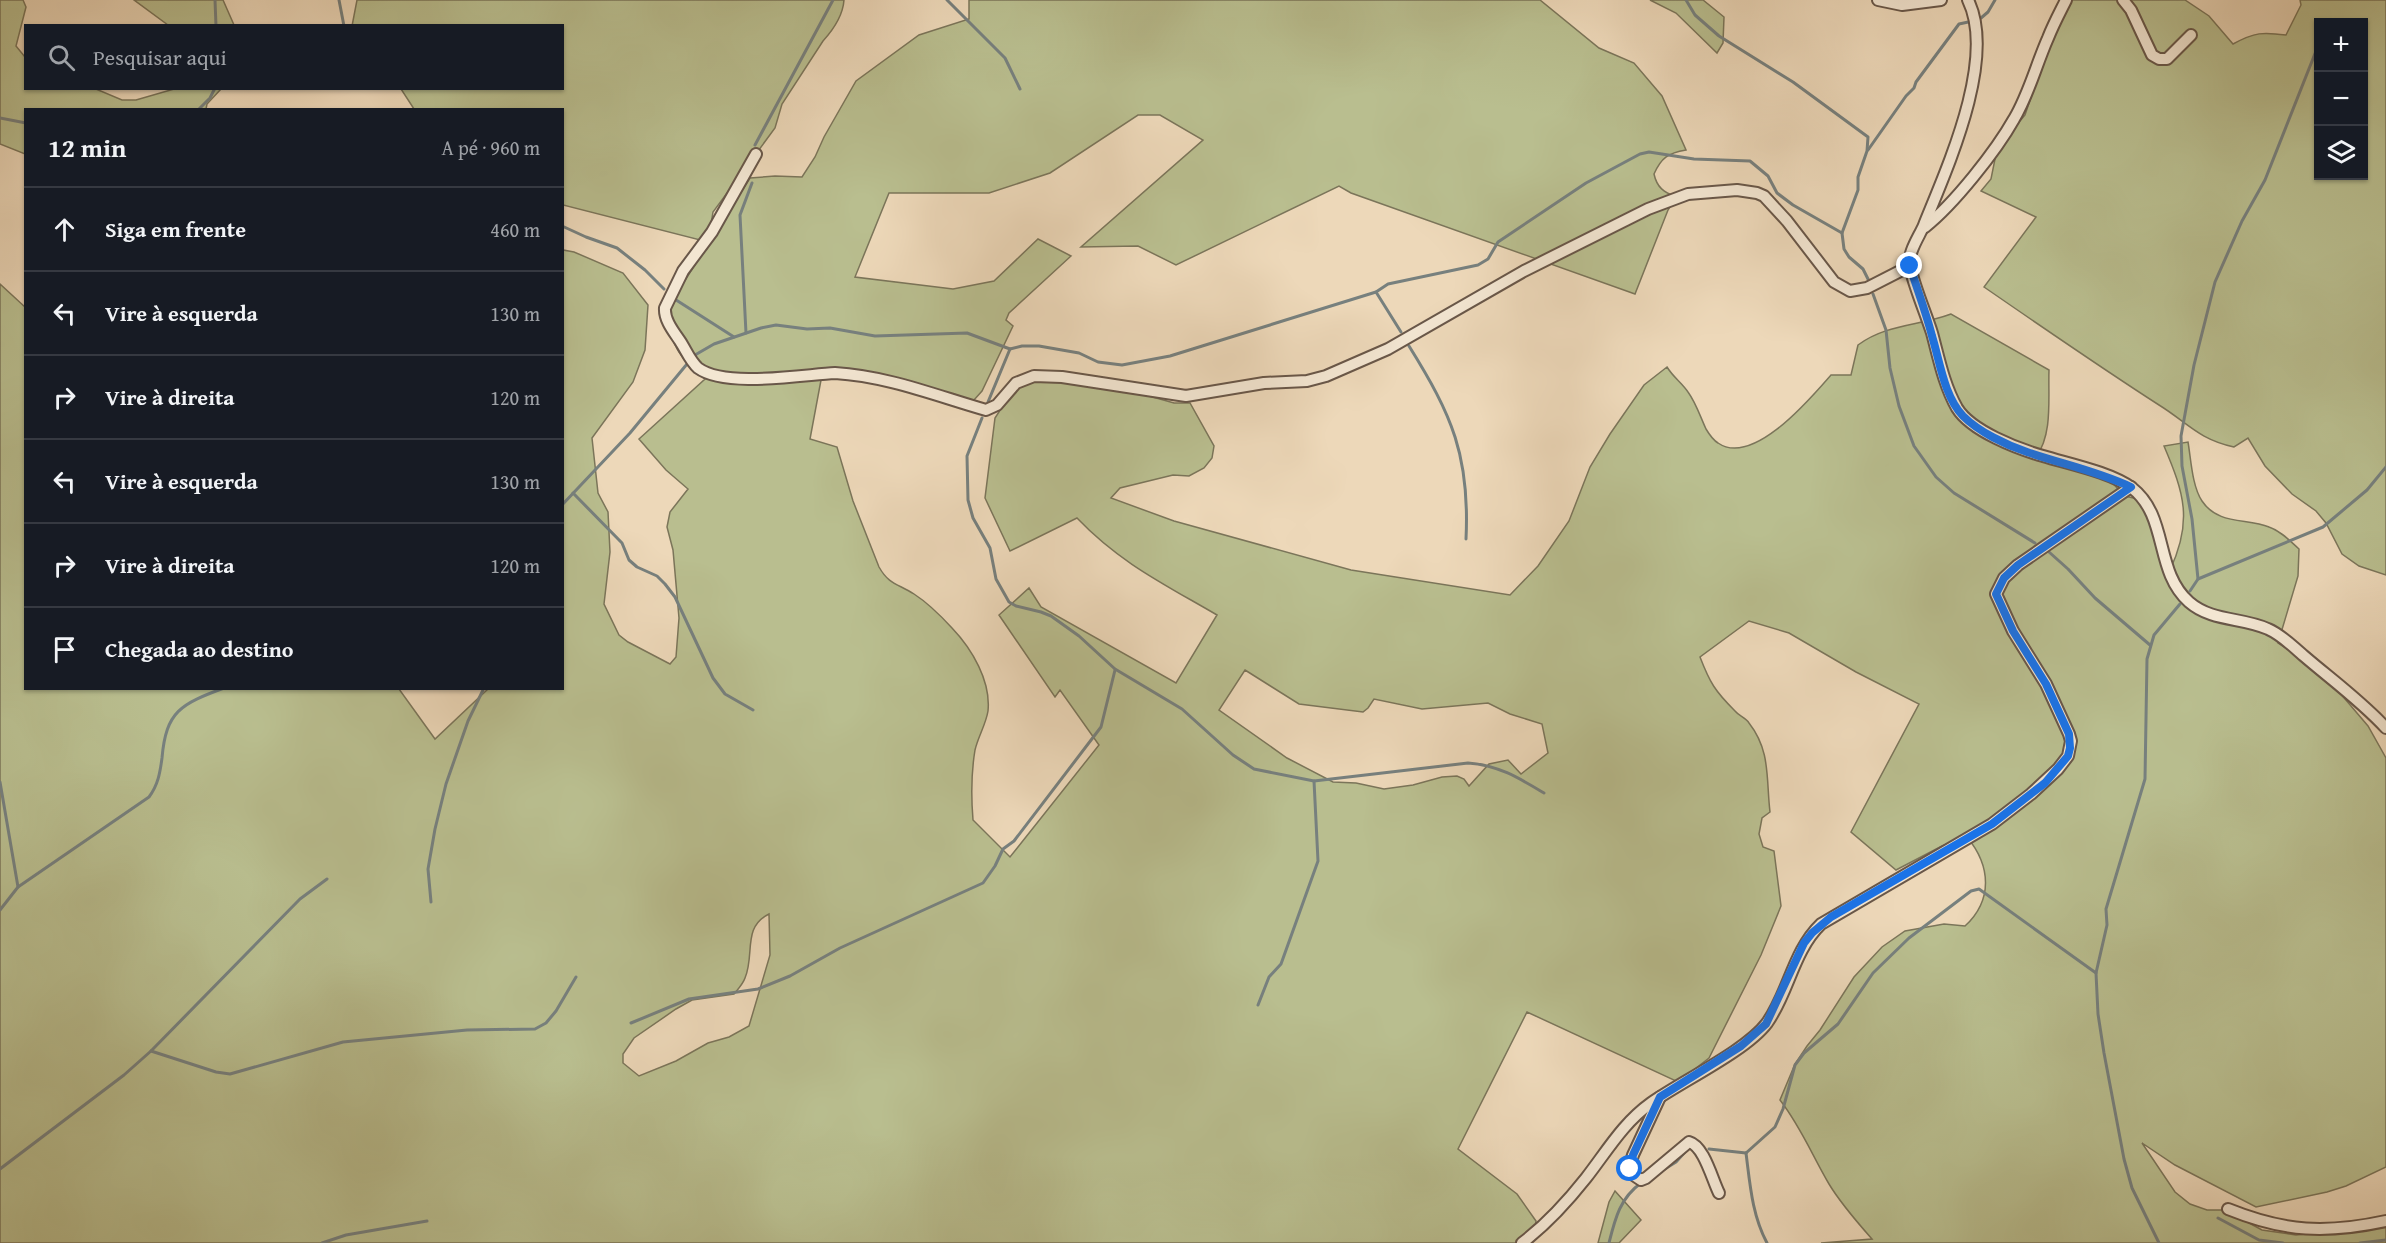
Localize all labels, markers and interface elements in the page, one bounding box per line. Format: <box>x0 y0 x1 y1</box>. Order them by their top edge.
map controls <box>2314 18 2368 180</box>
button: + <box>2314 18 2368 72</box>
search box <box>24 24 564 90</box>
icon: search <box>45 41 78 74</box>
text: Pesquisar aqui <box>93 41 227 73</box>
button: − <box>2314 72 2368 126</box>
button: layers <box>2314 126 2368 180</box>
text: 12 min <box>48 128 126 167</box>
text: A pé · 960 m <box>442 133 540 162</box>
icon: ahead <box>48 213 81 246</box>
text: Siga em frente <box>105 213 246 245</box>
text: 460 m <box>490 215 540 244</box>
route end <box>1896 252 1922 278</box>
icon: left <box>48 297 81 330</box>
text: Vire à esquerda <box>105 297 258 329</box>
text: 130 m <box>490 299 540 328</box>
icon: right <box>48 381 81 414</box>
text: Vire à direita <box>105 381 235 413</box>
text: 120 m <box>490 383 540 412</box>
icon: left <box>48 465 81 498</box>
text: Vire à esquerda <box>105 465 258 497</box>
text: 130 m <box>490 467 540 496</box>
icon: right <box>48 549 81 582</box>
text: Vire à direita <box>105 549 235 581</box>
text: 120 m <box>490 551 540 580</box>
icon: arrive <box>48 633 81 666</box>
text: Chegada ao destino <box>105 633 293 665</box>
route start <box>1616 1155 1642 1181</box>

